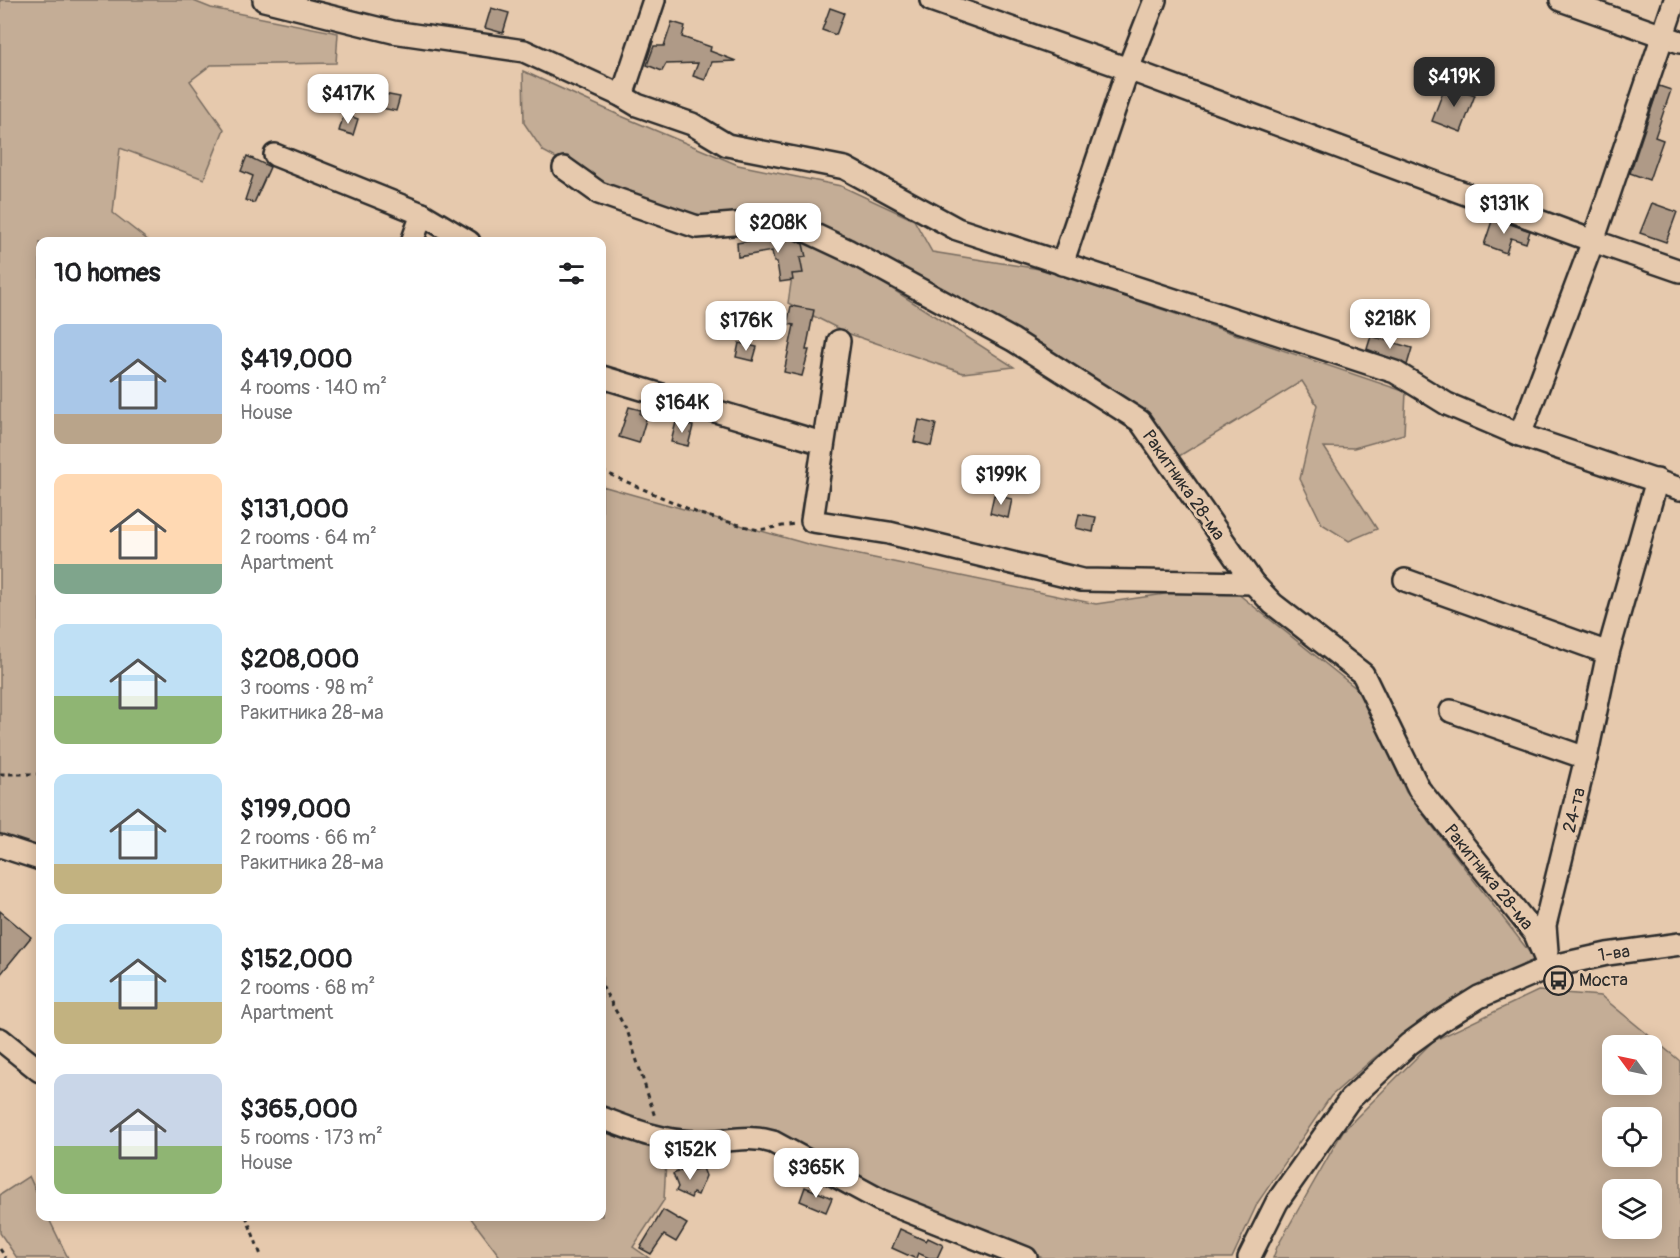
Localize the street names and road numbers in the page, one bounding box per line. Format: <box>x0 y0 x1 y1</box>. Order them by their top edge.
street label: Ракитника 28-ма <box>1137 426 1230 545</box>
street label: 24-та <box>1558 785 1591 835</box>
street label: Ракитника 28-ма <box>1439 820 1538 935</box>
street label: 1-ва <box>1597 940 1631 967</box>

